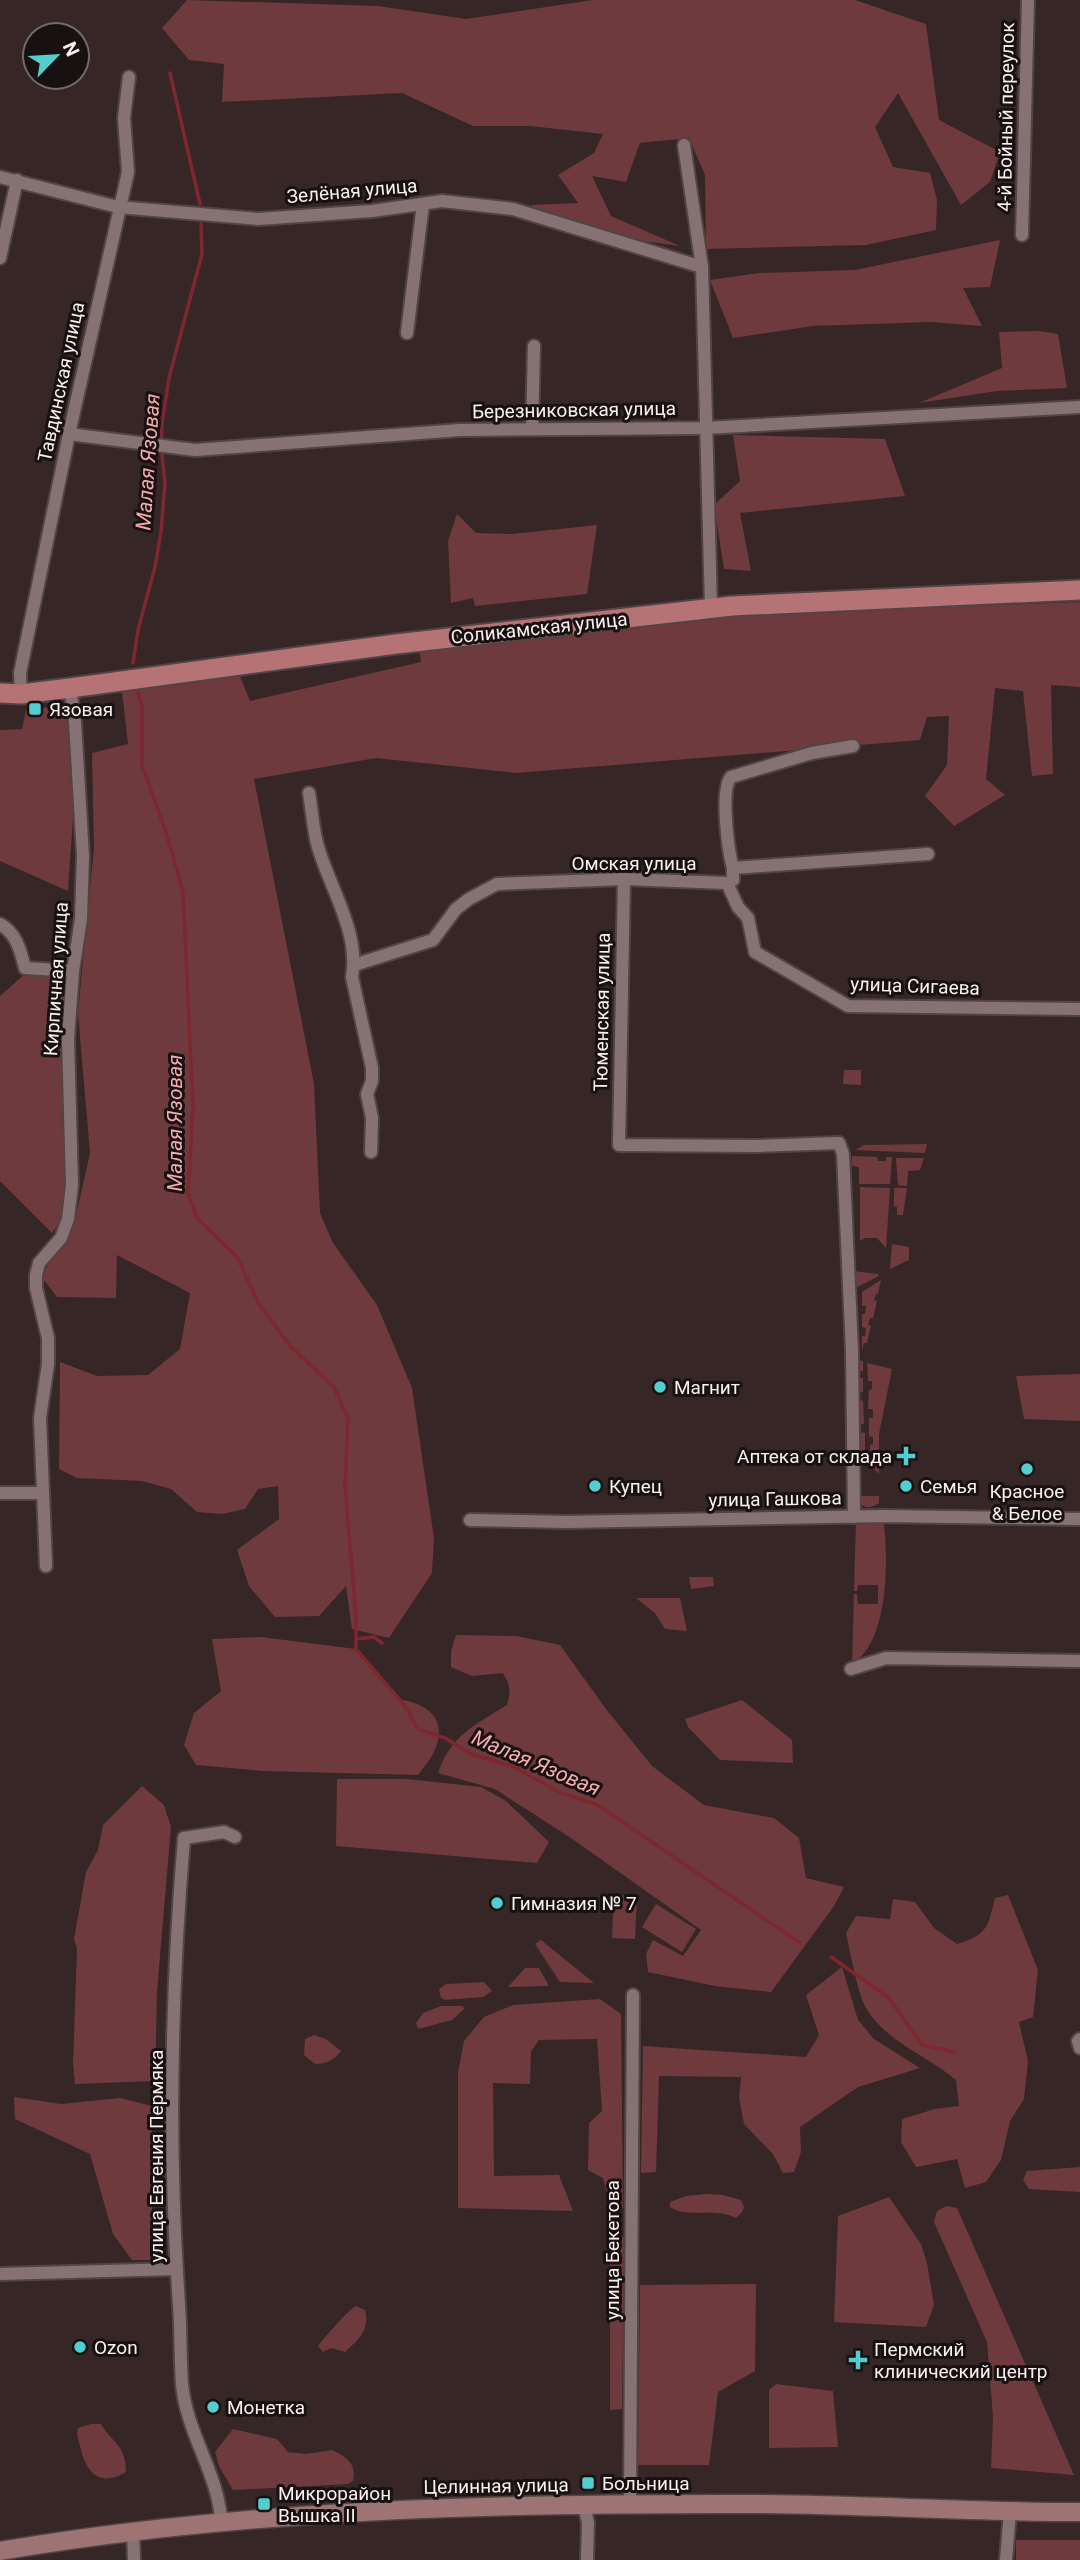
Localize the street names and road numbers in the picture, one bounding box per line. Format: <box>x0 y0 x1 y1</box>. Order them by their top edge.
street label: 4-й Бойный переулок <box>993 22 1019 212</box>
street label: Зелёная улица <box>286 174 418 208</box>
street label: Тавдинская улица <box>33 300 89 464</box>
street label: Березниковская улица <box>472 397 676 423</box>
street label: Соликамская улица <box>450 607 628 649</box>
street label: Омская улица <box>571 852 697 875</box>
street label: Кирпичная улица <box>39 901 73 1057</box>
street label: Тюменская улица <box>589 932 615 1092</box>
street label: улица Сигаева <box>850 972 980 1000</box>
street label: улица Гашкова <box>708 1486 842 1512</box>
street label: улица Евгения Пермяка <box>145 2050 168 2262</box>
street label: улица Бекетова <box>601 2180 624 2320</box>
street label: Целинная улица <box>423 2473 569 2499</box>

